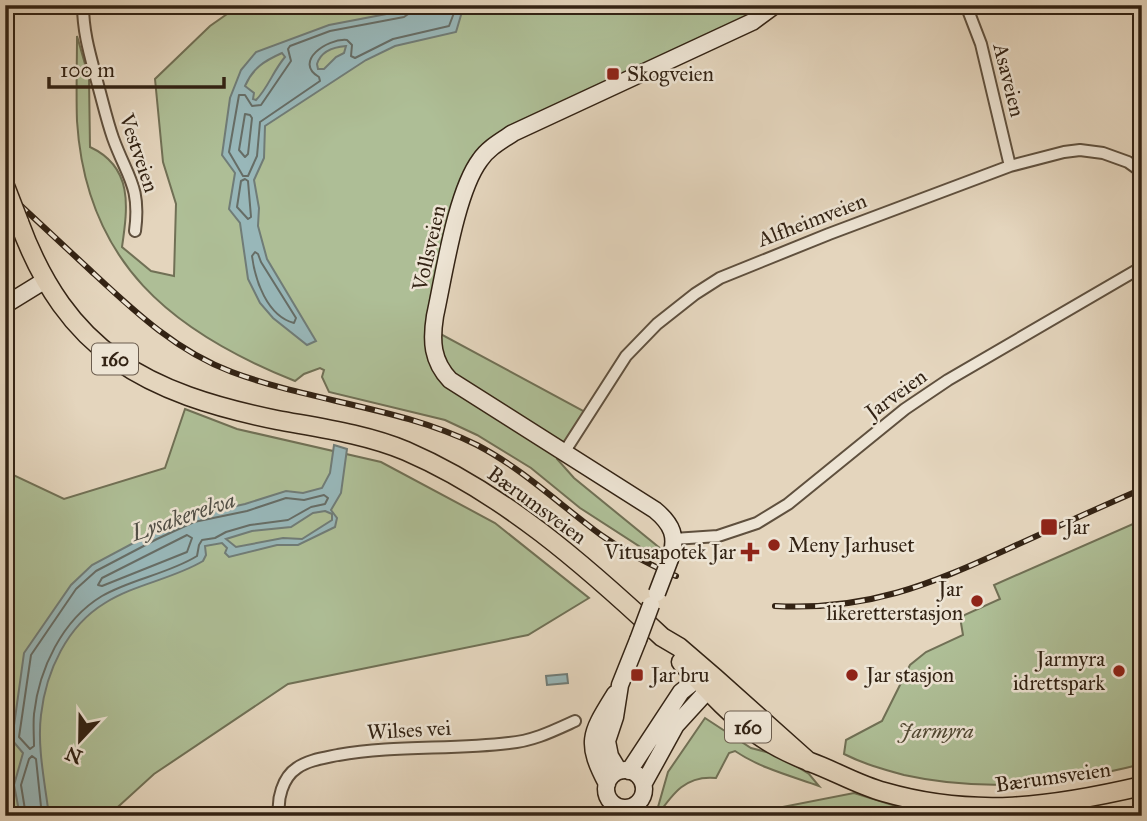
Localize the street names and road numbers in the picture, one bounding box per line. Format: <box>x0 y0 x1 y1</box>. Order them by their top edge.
street label: Asaveien <box>987 40 1031 119</box>
street label: Vestveien <box>113 109 165 196</box>
street label: Alfheimveien <box>753 187 870 253</box>
street label: Vollsveien <box>406 203 451 294</box>
road number: 160 <box>92 344 138 374</box>
street label: Jarveien <box>859 363 932 426</box>
street label: Bærumsveien <box>482 460 592 550</box>
road number: 160 <box>725 712 771 742</box>
street label: Wilses vei <box>366 715 452 745</box>
street label: Bærumsveien <box>994 756 1112 798</box>

